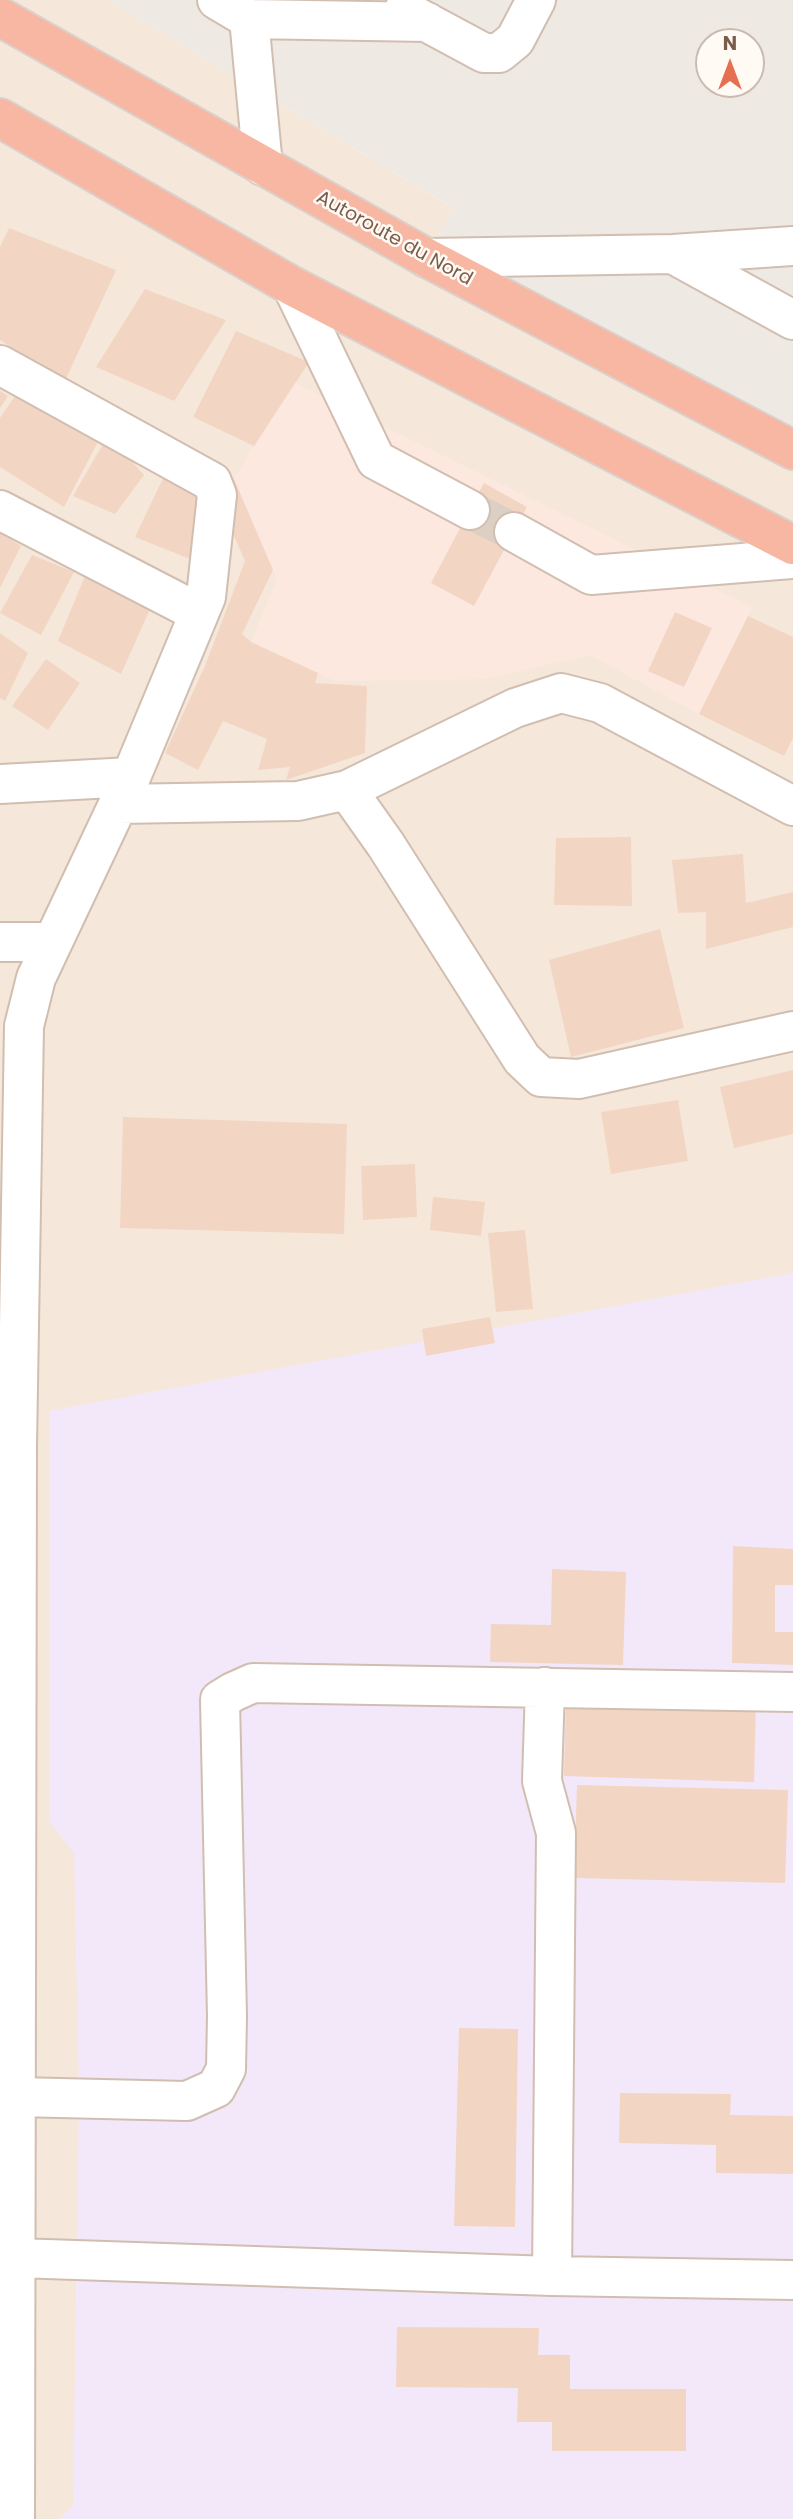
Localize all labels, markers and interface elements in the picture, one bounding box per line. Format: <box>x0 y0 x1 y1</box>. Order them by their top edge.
north arrow <box>695 28 765 98</box>
text: N <box>723 30 737 57</box>
street label: Autoroute du Nord <box>312 187 476 291</box>

